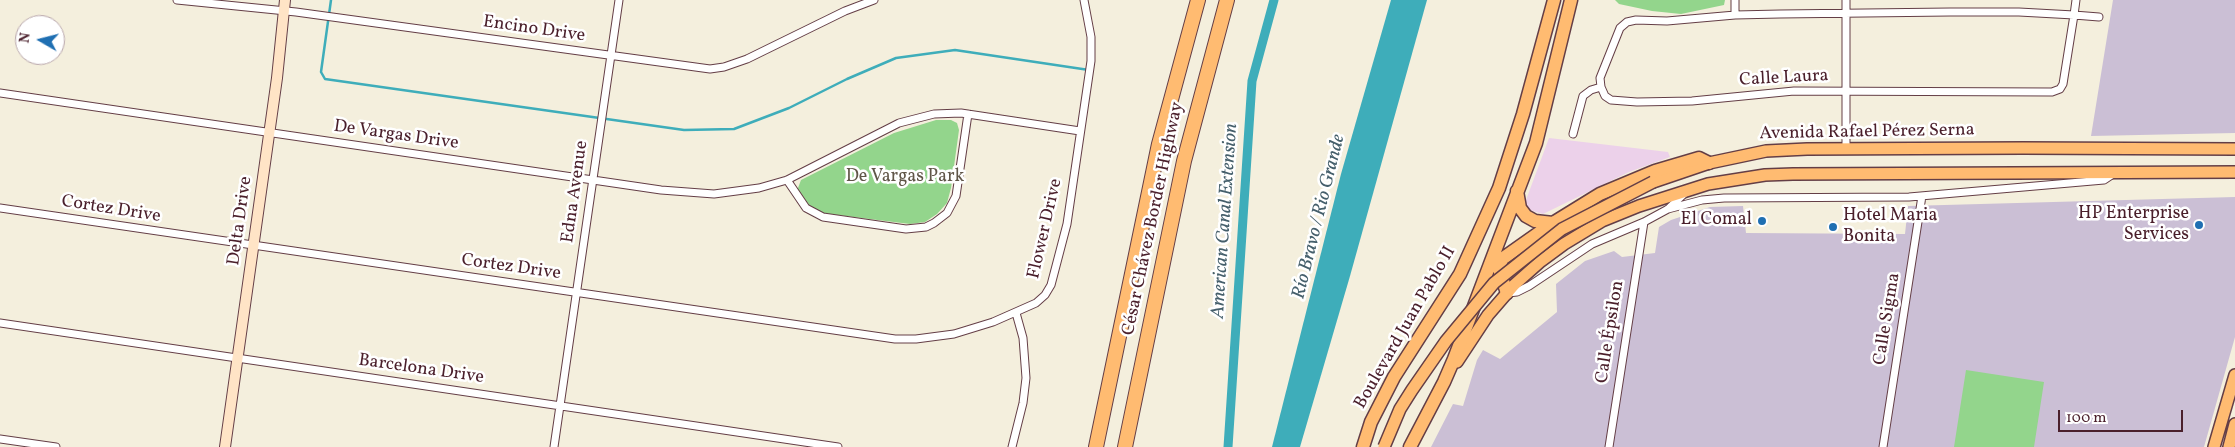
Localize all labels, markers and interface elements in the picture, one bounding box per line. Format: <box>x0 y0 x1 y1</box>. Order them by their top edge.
street label: Encino Drive <box>482 12 586 48</box>
north arrow <box>15 15 65 65</box>
text: N <box>16 32 36 44</box>
street label: Calle Laura <box>1739 66 1829 92</box>
street label: César Chávez Border Highway <box>1119 100 1189 338</box>
street label: De Vargas Drive <box>332 117 460 155</box>
street label: Avenida Rafael Pérez Serna <box>1759 120 1975 146</box>
water label: American Canal Extension <box>1208 123 1244 319</box>
water label: Río Bravo / Rio Grande <box>1289 132 1351 302</box>
street label: Edna Avenue <box>558 139 594 245</box>
park label: De Vargas Park <box>846 167 964 189</box>
street label: Delta Drive <box>224 175 258 267</box>
street label: Flower Drive <box>1024 177 1068 281</box>
street label: Cortez Drive <box>60 192 162 228</box>
place label: HP Enterprise Services <box>2078 204 2189 246</box>
place label: Hotel Maria Bonita <box>1843 206 1937 248</box>
place label: El Comal <box>1681 210 1752 232</box>
marker: El Comal <box>1756 215 1768 227</box>
marker: HP Enterprise Services <box>2193 219 2205 231</box>
marker: Hotel Maria Bonita <box>1827 221 1839 233</box>
street label: Boulevard Juan Pablo II <box>1351 243 1461 413</box>
street label: Cortez Drive <box>460 250 562 286</box>
street label: Calle Sigma <box>1870 271 1906 367</box>
street label: Calle Épsilon <box>1592 279 1630 385</box>
street label: Barcelona Drive <box>357 351 485 389</box>
scale bar <box>2060 400 2185 432</box>
text: 100 m <box>2066 408 2106 429</box>

